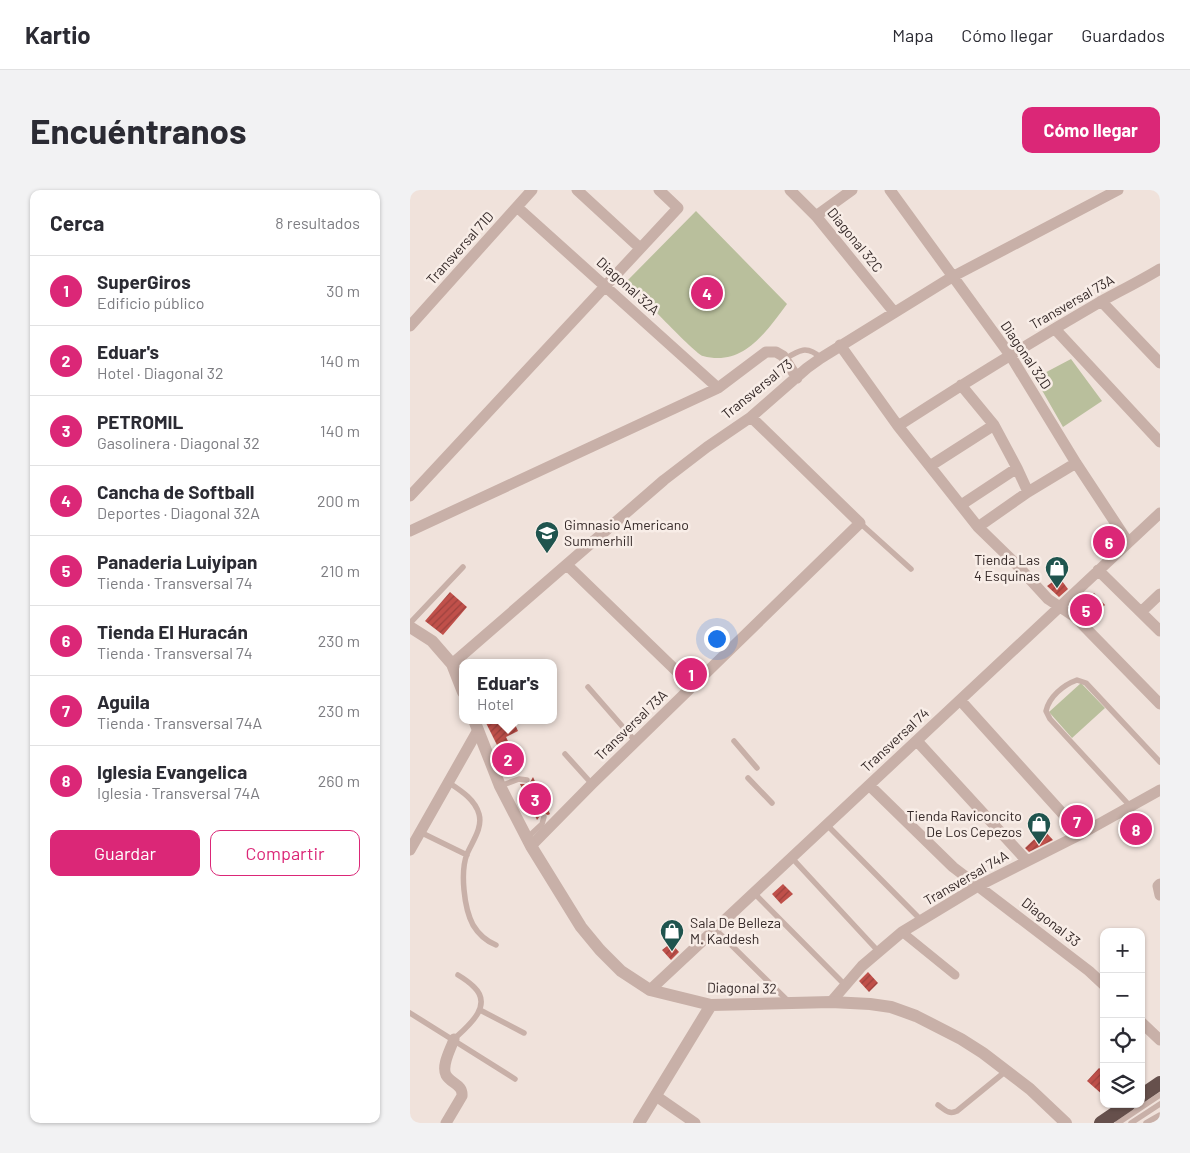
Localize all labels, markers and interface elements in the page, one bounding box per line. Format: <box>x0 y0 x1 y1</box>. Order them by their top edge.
text: Kartio <box>25 20 91 49</box>
text: Mapa <box>892 24 933 46</box>
text: Cómo llegar <box>961 24 1053 46</box>
text: Guardados <box>1081 24 1165 46</box>
button: Cómo llegar <box>1022 107 1160 153</box>
text: Encuéntranos <box>30 109 247 151</box>
street label: Diagonal 32C <box>824 204 887 276</box>
street label: Transversal 71D <box>422 208 497 288</box>
text: Cerca <box>50 210 104 235</box>
text: 8 resultados <box>275 213 360 232</box>
street label: Diagonal 32A <box>594 253 664 319</box>
text: SuperGiros <box>97 270 191 293</box>
street label: Transversal 73A <box>1027 270 1117 333</box>
pin: 4 <box>691 274 723 312</box>
text: 1 <box>63 281 69 300</box>
text: 30 m <box>326 281 360 300</box>
text: Edificio público <box>97 293 205 312</box>
street label: Diagonal 32D <box>997 317 1055 392</box>
text: Eduar's <box>97 340 159 363</box>
text: 2 <box>62 351 70 370</box>
text: 140 m <box>320 351 360 370</box>
street label: Transversal 73 <box>718 355 795 422</box>
text: Hotel · Diagonal 32 <box>97 363 224 382</box>
text: PETROMIL <box>97 410 183 433</box>
text: 3 <box>62 421 70 440</box>
text: 140 m <box>320 421 360 440</box>
text: Gasolinera · Diagonal 32 <box>97 433 260 452</box>
text: Cancha de Softball <box>97 480 254 503</box>
text: 4 <box>61 491 71 510</box>
text: 200 m <box>317 491 360 510</box>
text: Deportes · Diagonal 32A <box>97 503 260 522</box>
place label: Gimnasio Americano Summerhill <box>564 516 689 549</box>
school or university icon: Gimnasio Americano Summerhill <box>534 520 560 554</box>
pin: 6 <box>1093 523 1125 561</box>
text: Panaderia Luiyipan <box>97 550 257 573</box>
place label: Tienda Las 4 Esquinas <box>974 551 1040 584</box>
shop icon: Tienda Las 4 Esquinas <box>1044 555 1070 589</box>
text: 5 <box>62 561 70 580</box>
text: 210 m <box>321 561 360 580</box>
text: Tienda · Transversal 74 <box>97 573 253 592</box>
pin: 5 <box>1070 591 1102 629</box>
text: Tienda El Huracán <box>97 620 248 643</box>
your location <box>704 626 730 652</box>
text: 6 <box>62 631 70 650</box>
text: 230 m <box>318 631 360 650</box>
text: Tienda · Transversal 74 <box>97 643 253 662</box>
pin: 1 <box>675 655 707 693</box>
popup <box>459 659 557 724</box>
text: Eduar's <box>477 671 539 694</box>
street label: Transversal 73A <box>591 685 671 764</box>
text: Aguila <box>97 690 150 713</box>
text: Hotel <box>477 694 514 713</box>
text: 7 <box>62 701 70 720</box>
text: 230 m <box>318 701 360 720</box>
street label: Transversal 74 <box>857 704 932 775</box>
text: Tienda · Transversal 74A <box>97 713 262 732</box>
pin: 2 <box>492 740 524 778</box>
text: Iglesia Evangelica <box>97 760 247 783</box>
text: 8 <box>62 771 70 790</box>
text: 260 m <box>318 771 360 790</box>
pin: 3 <box>519 780 551 818</box>
text: Iglesia · Transversal 74A <box>97 783 260 802</box>
pin: 7 <box>1061 802 1093 840</box>
place label: Tienda Raviconcito De Los Cepezos <box>907 807 1022 840</box>
pin: 8 <box>1120 810 1152 848</box>
shop icon: Tienda Raviconcito De Los Cepezos <box>1026 811 1052 845</box>
button: Guardar <box>50 830 200 876</box>
button: Compartir <box>210 830 360 876</box>
street label: Transversal 74A <box>920 846 1012 909</box>
street label: Diagonal 33 <box>1019 893 1084 950</box>
place label: Sala De Belleza M. Kaddesh <box>690 914 781 947</box>
shop icon: Sala De Belleza M. Kaddesh <box>659 918 685 952</box>
map controls <box>1100 928 1145 1108</box>
button: + <box>1100 928 1145 973</box>
button: − <box>1100 973 1145 1018</box>
street label: Diagonal 32 <box>707 978 777 997</box>
button: locate <box>1100 1018 1145 1063</box>
button: layers <box>1100 1063 1145 1108</box>

